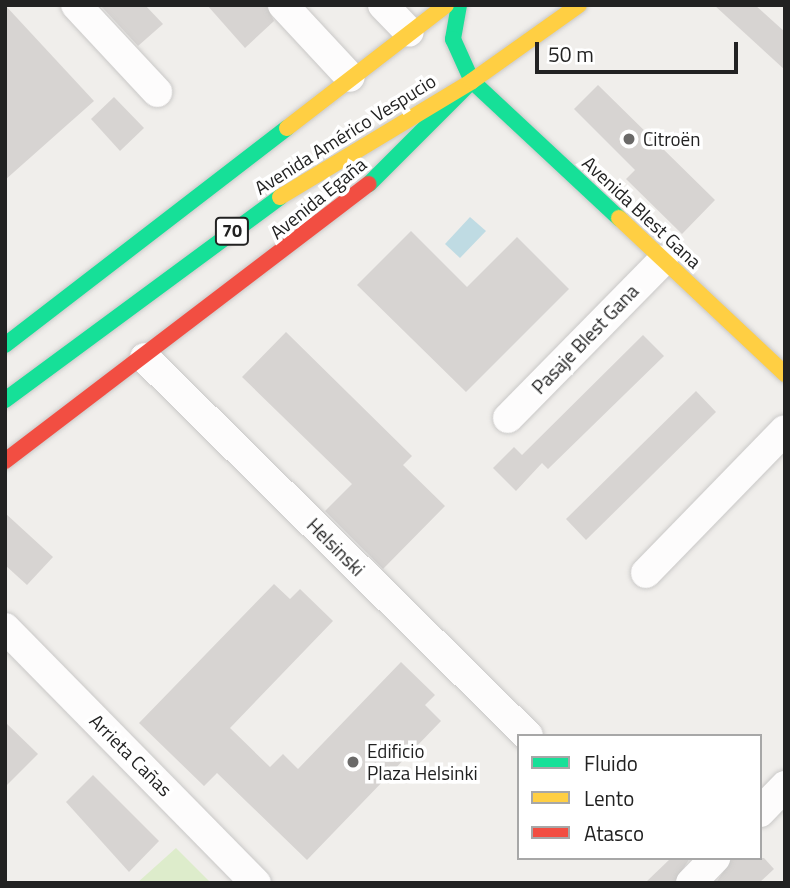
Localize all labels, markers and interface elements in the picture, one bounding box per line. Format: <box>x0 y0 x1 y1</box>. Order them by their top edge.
scale bar <box>538 28 741 72</box>
text: 50 m <box>548 38 594 70</box>
street label: Avenida Américo Vespucio <box>250 69 440 199</box>
place label: Citroën <box>643 128 700 150</box>
marker: Citroën <box>621 131 637 147</box>
street label: Avenida Blest Gana <box>578 151 706 273</box>
street label: Avenida Egaña <box>265 152 371 244</box>
road number: 70 <box>215 216 250 246</box>
street label: Pasaje Blest Gana <box>527 280 643 398</box>
street label: Helsinski <box>302 513 370 581</box>
street label: Arrieta Cañas <box>85 709 177 801</box>
legend <box>517 734 762 860</box>
place label: Edificio Plaza Helsinki <box>367 740 478 784</box>
text: Fluido <box>584 747 638 779</box>
marker: Edificio Plaza Helsinki <box>345 754 361 770</box>
text: Lento <box>584 782 634 814</box>
text: Atasco <box>584 817 644 849</box>

